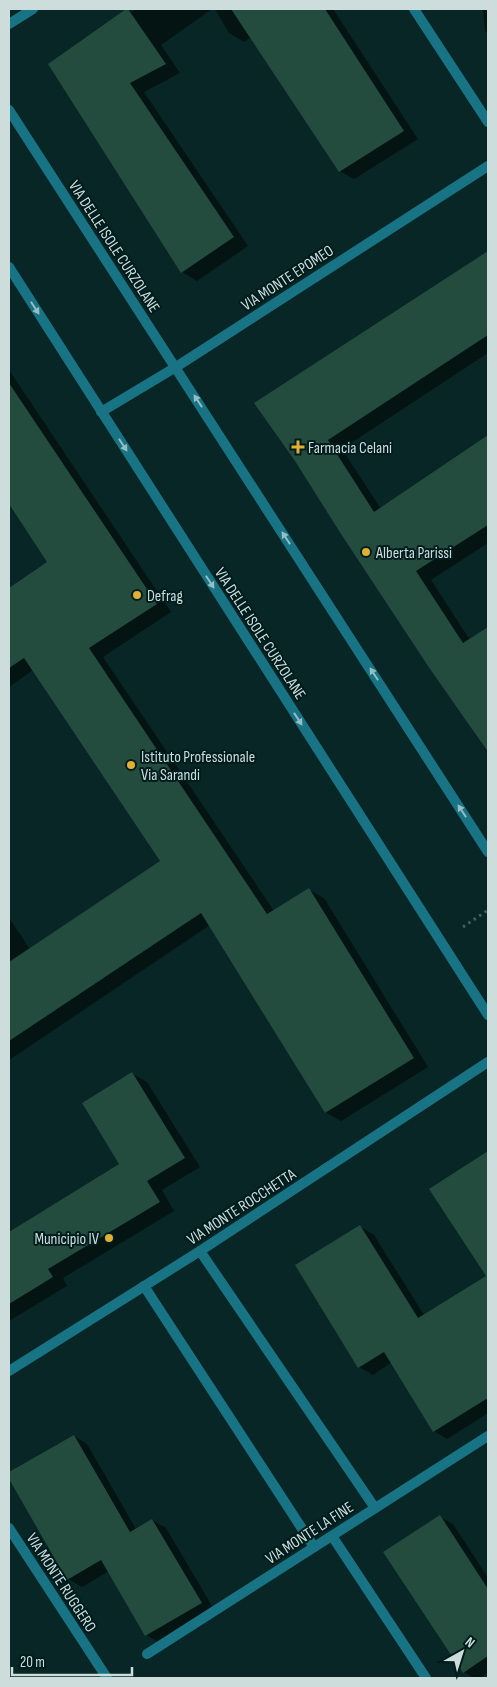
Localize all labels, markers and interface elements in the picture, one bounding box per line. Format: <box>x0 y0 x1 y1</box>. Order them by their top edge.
street label: VIA DELLE ISOLE CURZOLANE <box>64 177 163 316</box>
street label: VIA MONTE EPOMEO <box>238 241 338 315</box>
one-way arrow <box>30 302 40 315</box>
one-way arrow <box>193 395 203 408</box>
one-way arrow <box>118 439 127 452</box>
place label: Farmacia Celani <box>308 439 392 458</box>
marker: Farmacia Celani <box>292 441 304 453</box>
one-way arrow <box>281 531 291 545</box>
place label: Alberta Parissi <box>375 544 452 563</box>
marker: Alberta Parissi <box>360 546 372 558</box>
street label: VIA DELLE ISOLE CURZOLANE <box>210 564 309 703</box>
one-way arrow <box>205 575 215 589</box>
place label: Defrag <box>147 587 183 606</box>
marker: Defrag <box>131 589 143 601</box>
one-way arrow <box>369 668 379 681</box>
one-way arrow <box>293 712 303 726</box>
place label: Istituto Professionale Via Sarandi <box>141 748 255 785</box>
marker: Istituto Professionale Via Sarandi <box>125 759 137 771</box>
one-way arrow <box>457 804 467 818</box>
street label: VIA MONTE ROCCHETTA <box>184 1165 300 1249</box>
place label: Municipio IV <box>34 1230 100 1249</box>
marker: Municipio IV <box>103 1232 115 1244</box>
street label: VIA MONTE LA FINE <box>262 1498 357 1569</box>
street label: VIA MONTE RUGGERO <box>22 1530 100 1636</box>
north arrow <box>437 1627 487 1677</box>
text: N <box>462 1633 478 1651</box>
scale bar <box>12 1644 132 1676</box>
text: 20 m <box>20 1653 45 1672</box>

